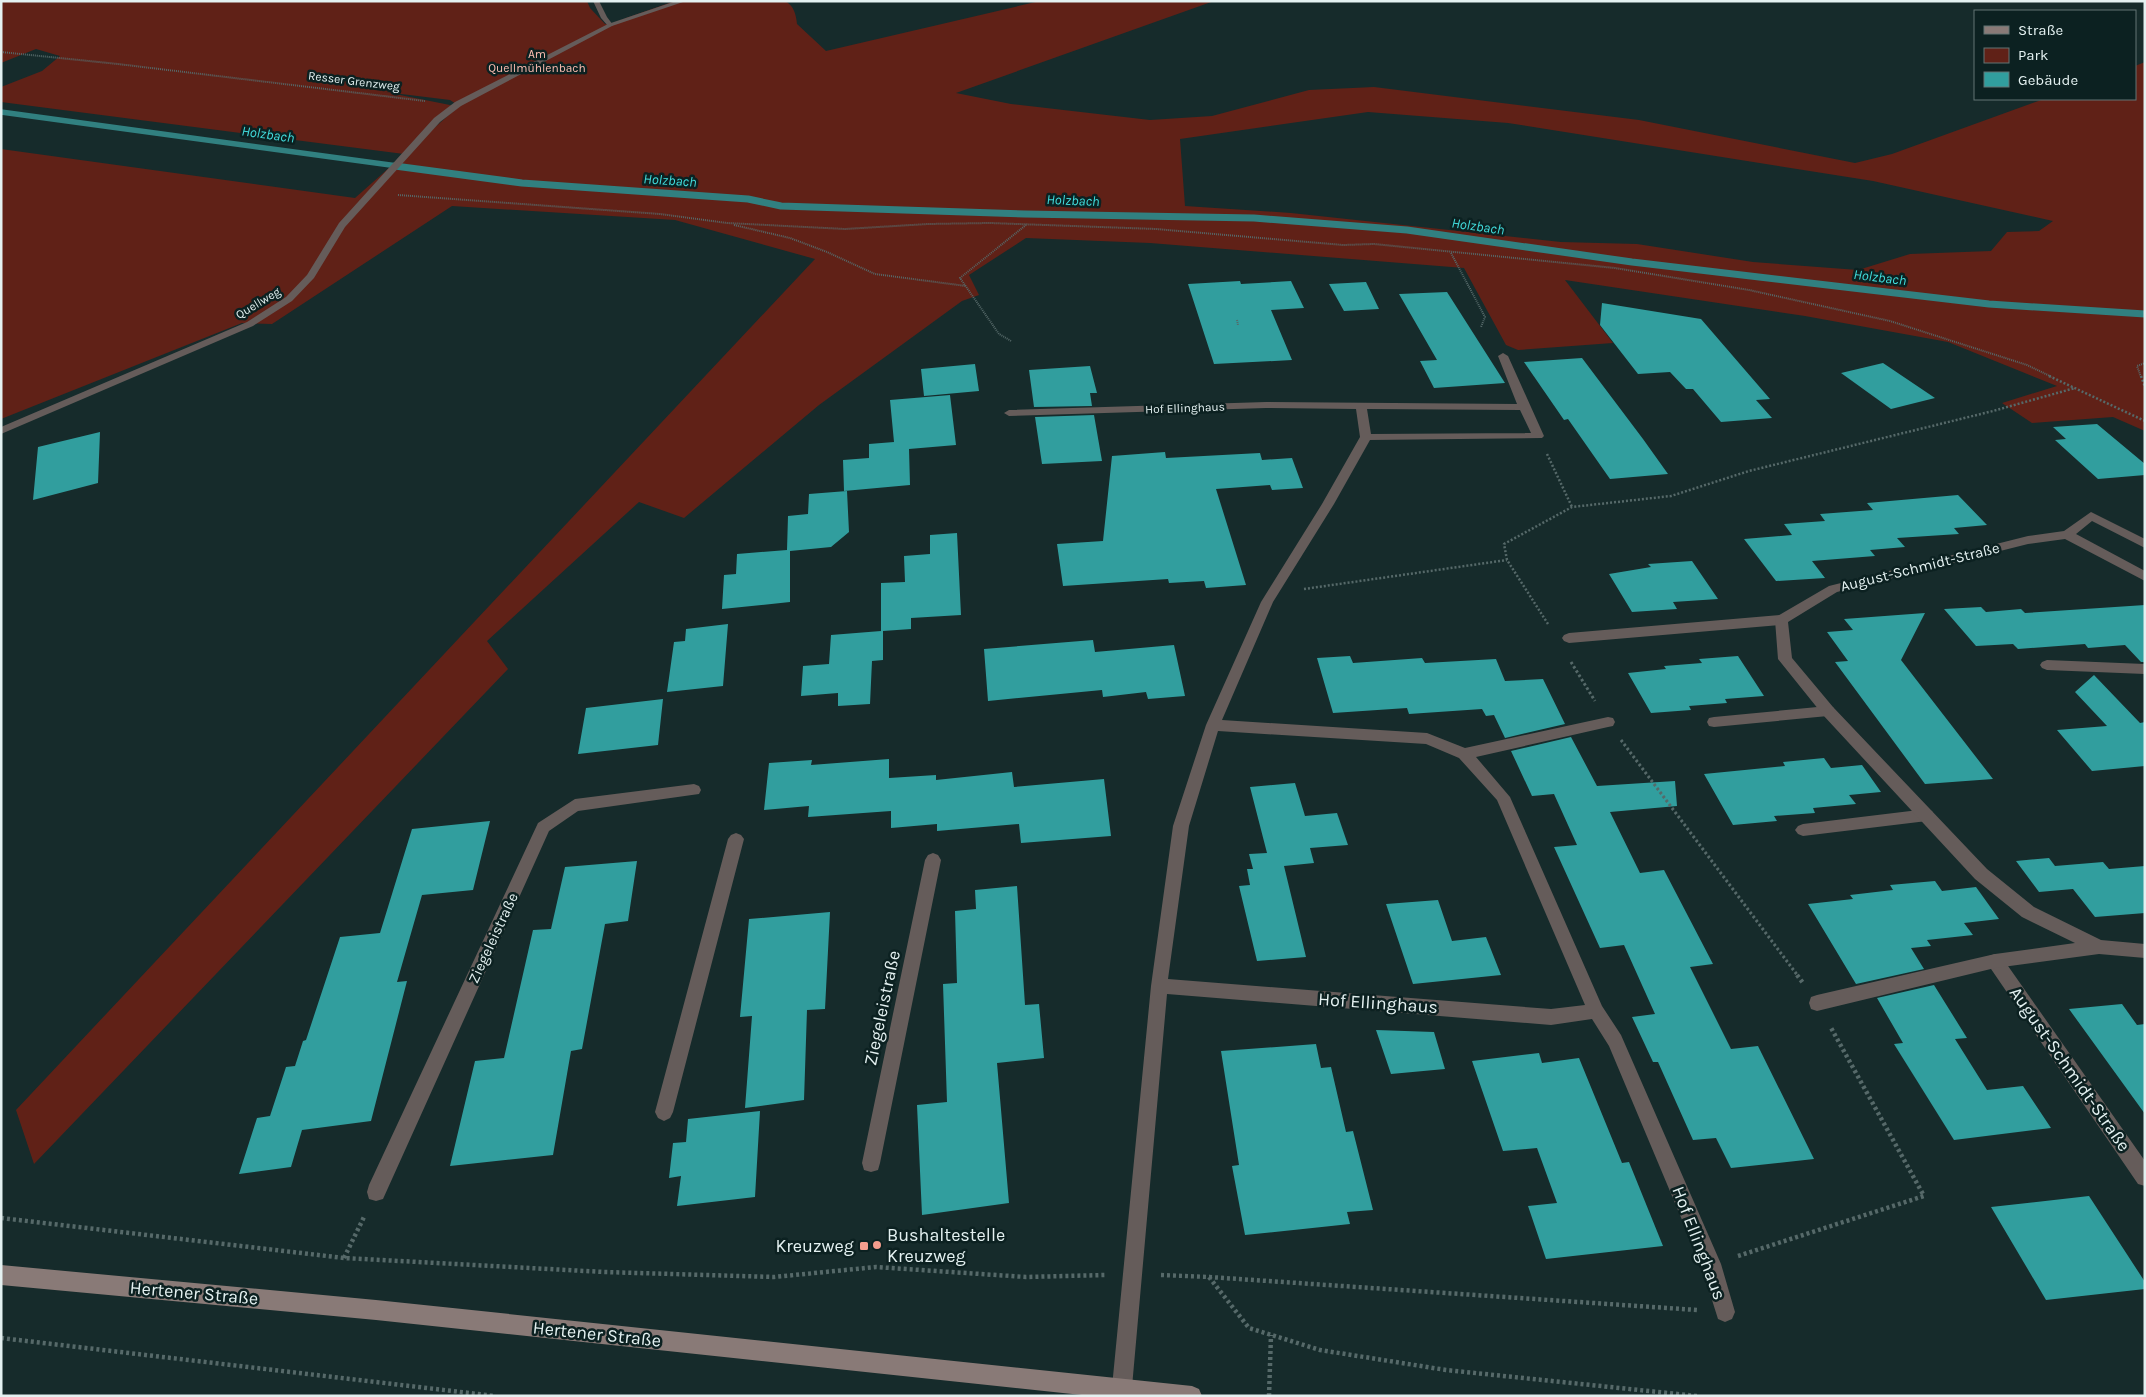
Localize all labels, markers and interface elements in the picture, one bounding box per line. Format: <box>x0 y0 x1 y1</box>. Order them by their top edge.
legend <box>1974 10 2136 100</box>
text: Straße <box>2018 21 2063 39</box>
text: Park <box>2018 46 2048 64</box>
park label: Am Quellmühlenbach <box>488 47 586 75</box>
street label: Resser Grenzweg <box>307 68 401 94</box>
text: Gebäude <box>2018 71 2078 89</box>
water label: Holzbach <box>240 122 296 147</box>
water label: Holzbach <box>643 170 697 191</box>
water label: Holzbach <box>1046 191 1100 210</box>
water label: Holzbach <box>1450 214 1506 239</box>
water label: Holzbach <box>1852 266 1907 289</box>
street label: Quellweg <box>233 284 283 322</box>
street label: Hof Ellinghaus <box>1145 400 1225 416</box>
street label: August-Schmidt-Straße <box>1839 539 2001 595</box>
street label: Ziegeleistraße <box>464 890 522 986</box>
street label: Ziegeleistraße <box>859 948 905 1068</box>
street label: August-Schmidt-Straße <box>2005 982 2135 1156</box>
street label: Hof Ellinghaus <box>1317 988 1439 1018</box>
street label: Hof Ellinghaus <box>1667 1183 1731 1303</box>
place label: Bushaltestelle Kreuzweg <box>887 1224 1005 1267</box>
place label: Kreuzweg <box>775 1235 854 1257</box>
marker: Bushaltestelle Kreuzweg <box>871 1239 883 1251</box>
marker: Kreuzweg <box>858 1240 870 1252</box>
street label: Hertener Straße <box>129 1276 259 1310</box>
street label: Hertener Straße <box>532 1316 662 1352</box>

